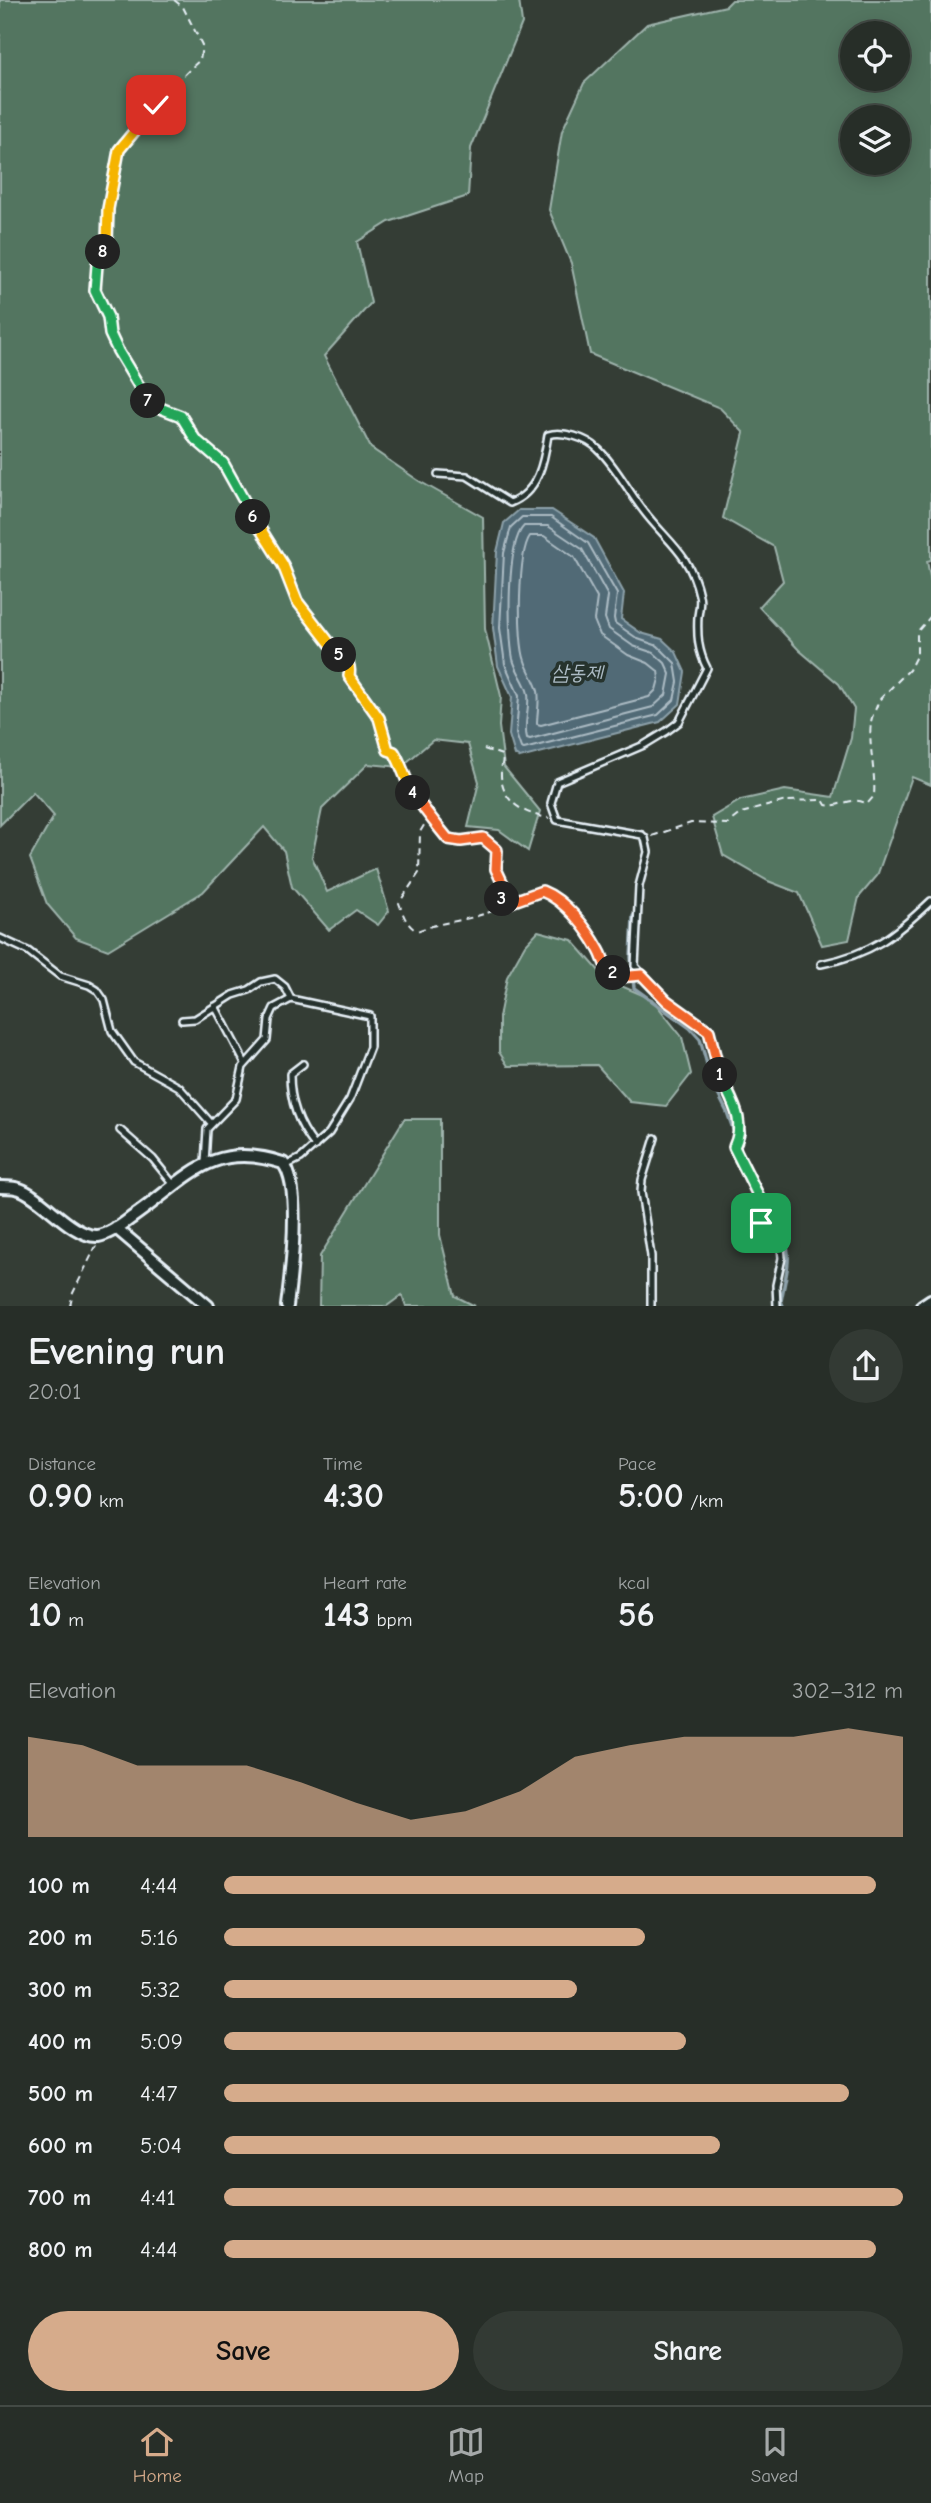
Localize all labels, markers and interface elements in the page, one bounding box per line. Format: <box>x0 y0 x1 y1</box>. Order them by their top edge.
map controls <box>840 21 910 175</box>
button: locate <box>840 21 910 91</box>
pin <box>126 75 186 135</box>
icon: check <box>137 86 175 124</box>
button: layers <box>840 105 910 175</box>
pin: 8 <box>86 234 120 270</box>
text: 8 <box>98 240 107 262</box>
pin: 7 <box>130 384 166 418</box>
text: 7 <box>143 389 152 411</box>
pin: 6 <box>236 500 270 534</box>
text: 6 <box>248 505 257 527</box>
pin: 5 <box>322 638 356 672</box>
text: 5 <box>333 643 344 665</box>
water label: 삼동제 <box>552 660 605 684</box>
pin: 4 <box>396 776 430 810</box>
text: 4 <box>408 781 417 803</box>
pin: 3 <box>484 881 520 916</box>
text: 3 <box>497 887 506 909</box>
pin: 2 <box>596 956 630 990</box>
text: 2 <box>608 961 617 983</box>
pin: 1 <box>702 1058 738 1092</box>
text: 1 <box>716 1063 723 1085</box>
pin <box>731 1193 791 1253</box>
icon: arrive <box>742 1204 780 1242</box>
button: share <box>829 1329 903 1403</box>
text: Evening run <box>28 1330 225 1374</box>
text: 20:01 <box>28 1378 81 1405</box>
text: Distance <box>28 1453 96 1475</box>
text: Time <box>323 1453 362 1475</box>
text: Pace <box>618 1453 656 1475</box>
text: 0.90 <box>28 1475 93 1516</box>
text: 4:30 <box>323 1475 384 1516</box>
text: 5:00 <box>618 1475 684 1516</box>
text: km <box>93 1490 124 1512</box>
text: /km <box>684 1490 723 1512</box>
text: Elevation <box>28 1572 101 1594</box>
text: Heart rate <box>323 1572 407 1594</box>
text: kcal <box>618 1572 650 1594</box>
text: 10 <box>28 1594 62 1635</box>
text: 143 <box>323 1594 370 1635</box>
text: 56 <box>618 1594 655 1635</box>
text: m <box>62 1609 84 1631</box>
text: bpm <box>370 1609 412 1631</box>
text: Elevation <box>28 1677 116 1704</box>
text: 302–312 m <box>792 1677 903 1704</box>
text: 100 m <box>28 1872 90 1899</box>
text: 4:44 <box>140 1872 178 1899</box>
text: 200 m <box>28 1924 92 1951</box>
text: 5:16 <box>140 1924 178 1951</box>
text: 300 m <box>28 1976 92 2003</box>
text: 5:32 <box>140 1976 180 2003</box>
text: 400 m <box>28 2028 92 2055</box>
text: 5:09 <box>140 2028 183 2055</box>
text: 500 m <box>28 2080 93 2107</box>
text: 4:47 <box>140 2080 177 2107</box>
text: 600 m <box>28 2132 93 2159</box>
text: 5:04 <box>140 2132 182 2159</box>
text: 700 m <box>28 2184 91 2211</box>
text: 4:41 <box>140 2184 176 2211</box>
text: 800 m <box>28 2236 93 2263</box>
text: 4:44 <box>140 2236 178 2263</box>
button: Save <box>28 2311 459 2391</box>
button: Share <box>473 2311 903 2391</box>
tab: Home <box>133 2423 182 2487</box>
tab: Map <box>447 2423 485 2487</box>
tab: Saved <box>751 2423 798 2487</box>

